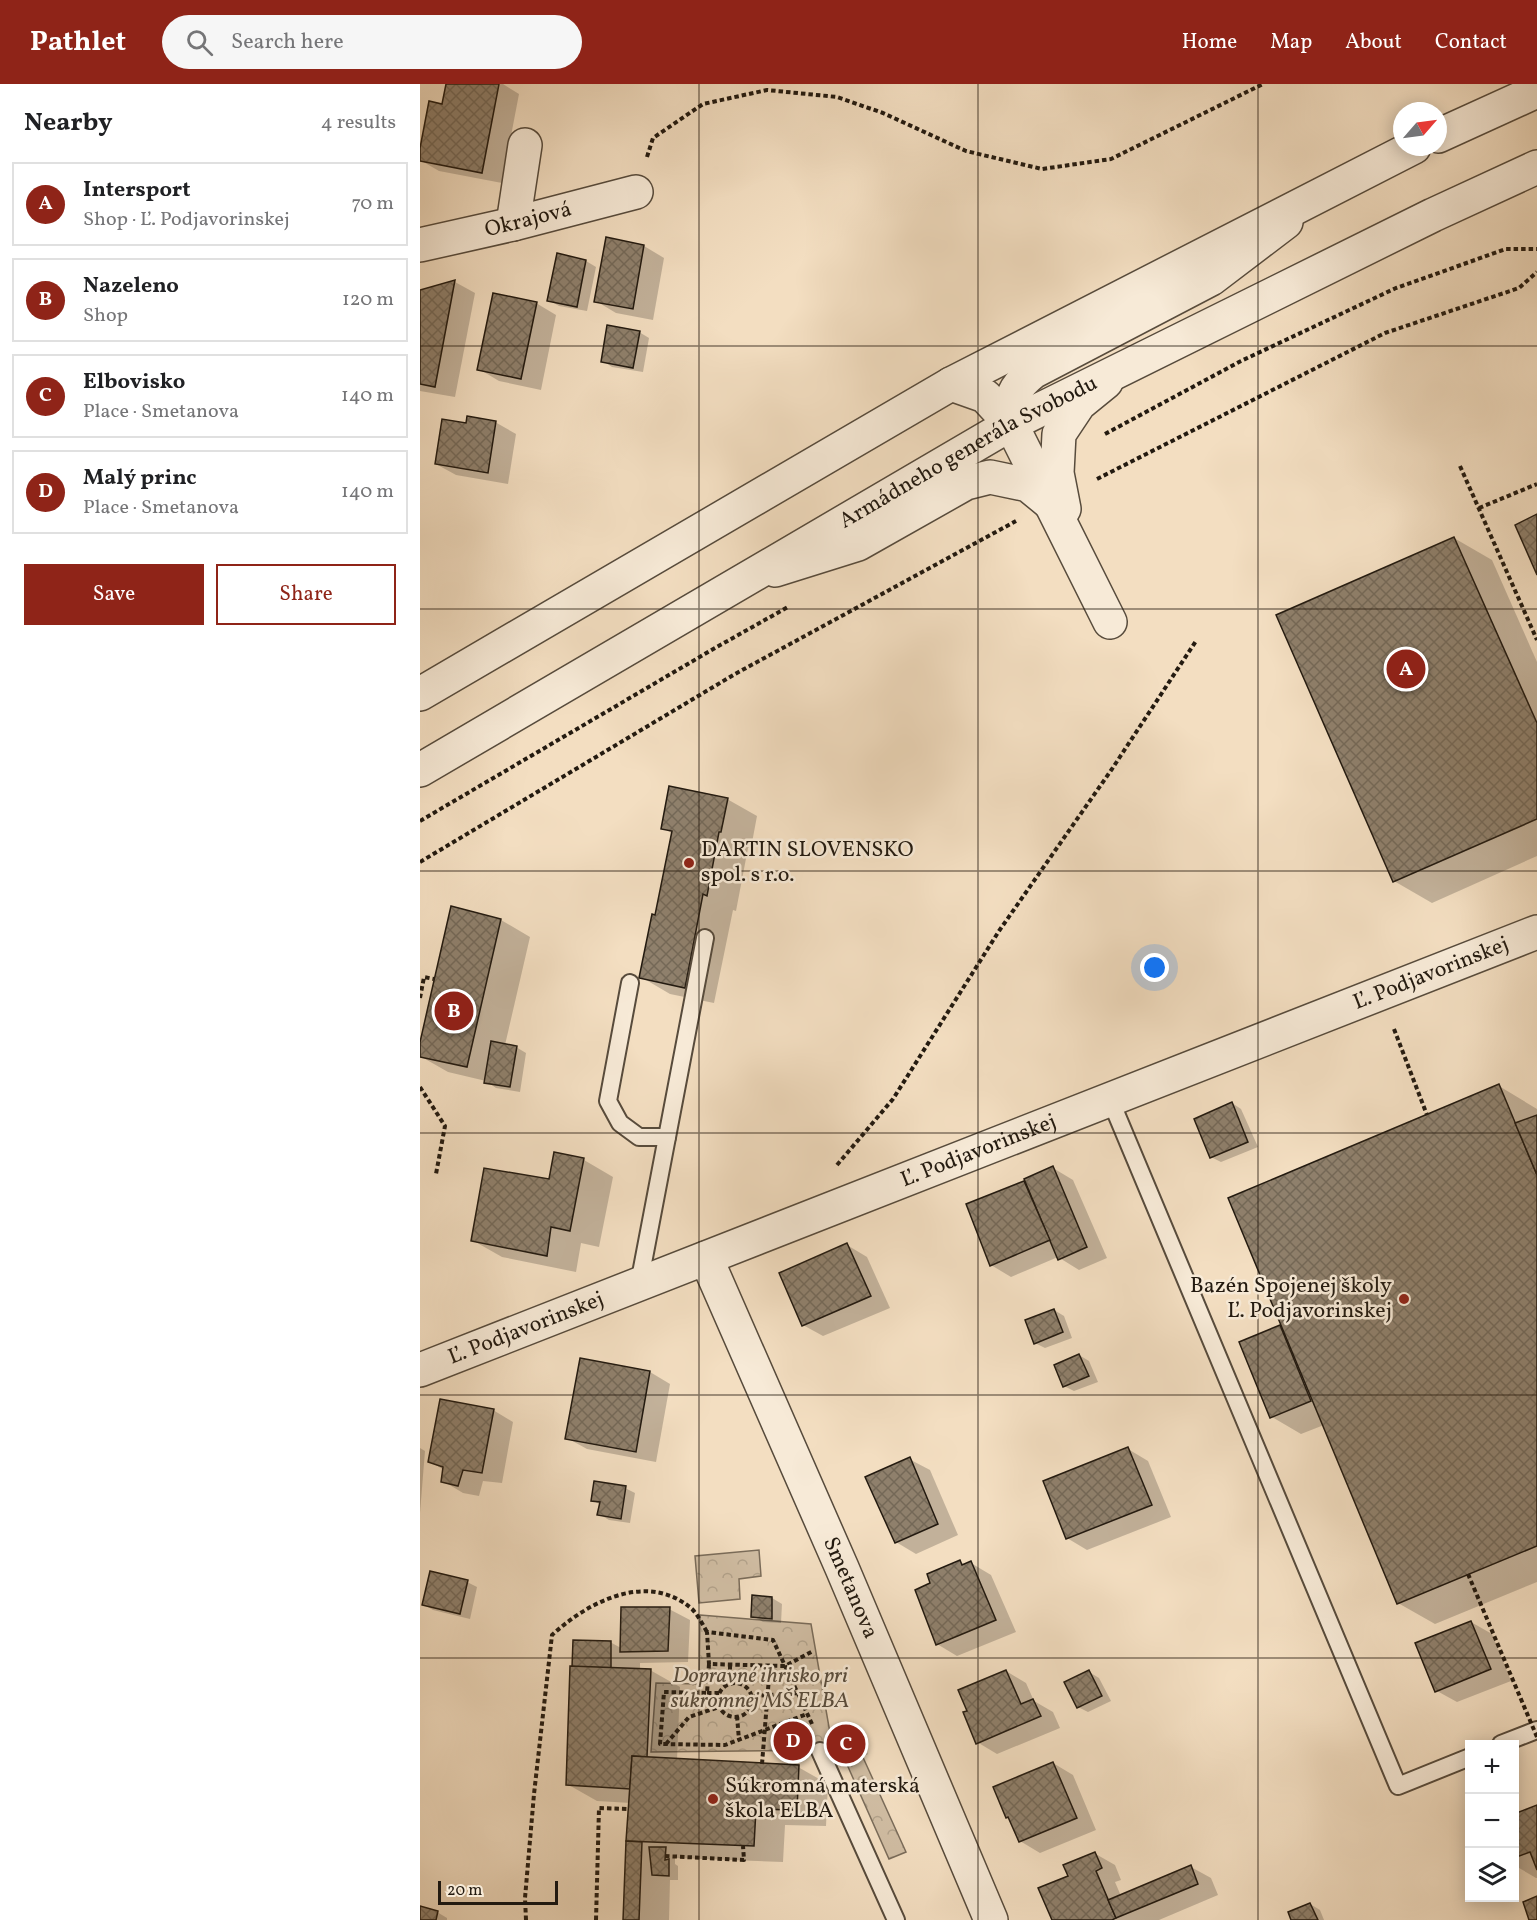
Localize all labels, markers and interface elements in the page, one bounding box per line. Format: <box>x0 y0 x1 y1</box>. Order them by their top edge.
search box <box>162 15 582 69</box>
text: Pathlet <box>30 23 126 62</box>
icon: search <box>183 26 216 59</box>
text: Search here <box>231 27 344 58</box>
text: Home <box>1182 28 1237 57</box>
text: Map <box>1270 28 1312 57</box>
text: About <box>1345 28 1402 57</box>
text: Contact <box>1435 28 1507 57</box>
north arrow <box>1393 102 1447 156</box>
text: Nearby <box>24 105 113 141</box>
text: 4 results <box>321 109 396 137</box>
text: Intersport <box>83 175 191 206</box>
text: A <box>38 190 53 218</box>
text: 70 m <box>351 190 394 218</box>
street label: Okrajová <box>482 194 575 245</box>
text: Shop · Ľ. Podjavorinskej <box>83 206 290 234</box>
text: Nazeleno <box>83 271 179 302</box>
text: B <box>39 286 52 314</box>
text: 120 m <box>342 286 394 314</box>
text: Shop <box>83 302 128 330</box>
text: Elbovisko <box>83 367 185 398</box>
street label: Armádneho generála Svobodu <box>834 368 1103 537</box>
text: C <box>39 382 52 410</box>
text: 140 m <box>341 382 394 410</box>
text: Place · Smetanova <box>83 398 239 426</box>
text: Malý princ <box>83 463 197 494</box>
text: D <box>38 478 53 506</box>
text: 140 m <box>341 478 394 506</box>
text: Place · Smetanova <box>83 494 239 522</box>
button: Save <box>24 564 204 625</box>
button: Share <box>216 564 396 625</box>
pin: A <box>1386 646 1426 692</box>
place label: DARTIN SLOVENSKO spol. s r.o. <box>701 835 914 891</box>
marker: DARTIN SLOVENSKO spol. s r.o. <box>682 856 696 870</box>
street label: Ľ. Podjavorinskej <box>1349 929 1513 1018</box>
your location <box>1140 953 1169 982</box>
pin: B <box>435 988 474 1034</box>
street label: Ľ. Podjavorinskej <box>896 1106 1061 1195</box>
place label: Bazén Spojenej školy Ľ. Podjavorinskej <box>1190 1271 1392 1327</box>
street label: Ľ. Podjavorinskej <box>444 1284 609 1373</box>
marker: Bazén Spojenej školy Ľ. Podjavorinskej <box>1397 1292 1411 1306</box>
street label: Smetanova <box>815 1532 886 1644</box>
park label: Dopravné ihrisko pri súkromnej MŠ ELBA <box>670 1661 850 1717</box>
pin: D <box>774 1718 812 1764</box>
pin: C <box>826 1722 866 1766</box>
map controls <box>1465 1740 1519 1902</box>
button: + <box>1465 1740 1519 1794</box>
place label: Súkromná materská škola ELBA <box>725 1771 920 1827</box>
marker: Súkromná materská škola ELBA <box>706 1792 720 1806</box>
button: − <box>1465 1794 1519 1848</box>
button: layers <box>1465 1848 1519 1902</box>
scale bar <box>438 1878 558 1906</box>
text: 20 m <box>447 1880 482 1902</box>

